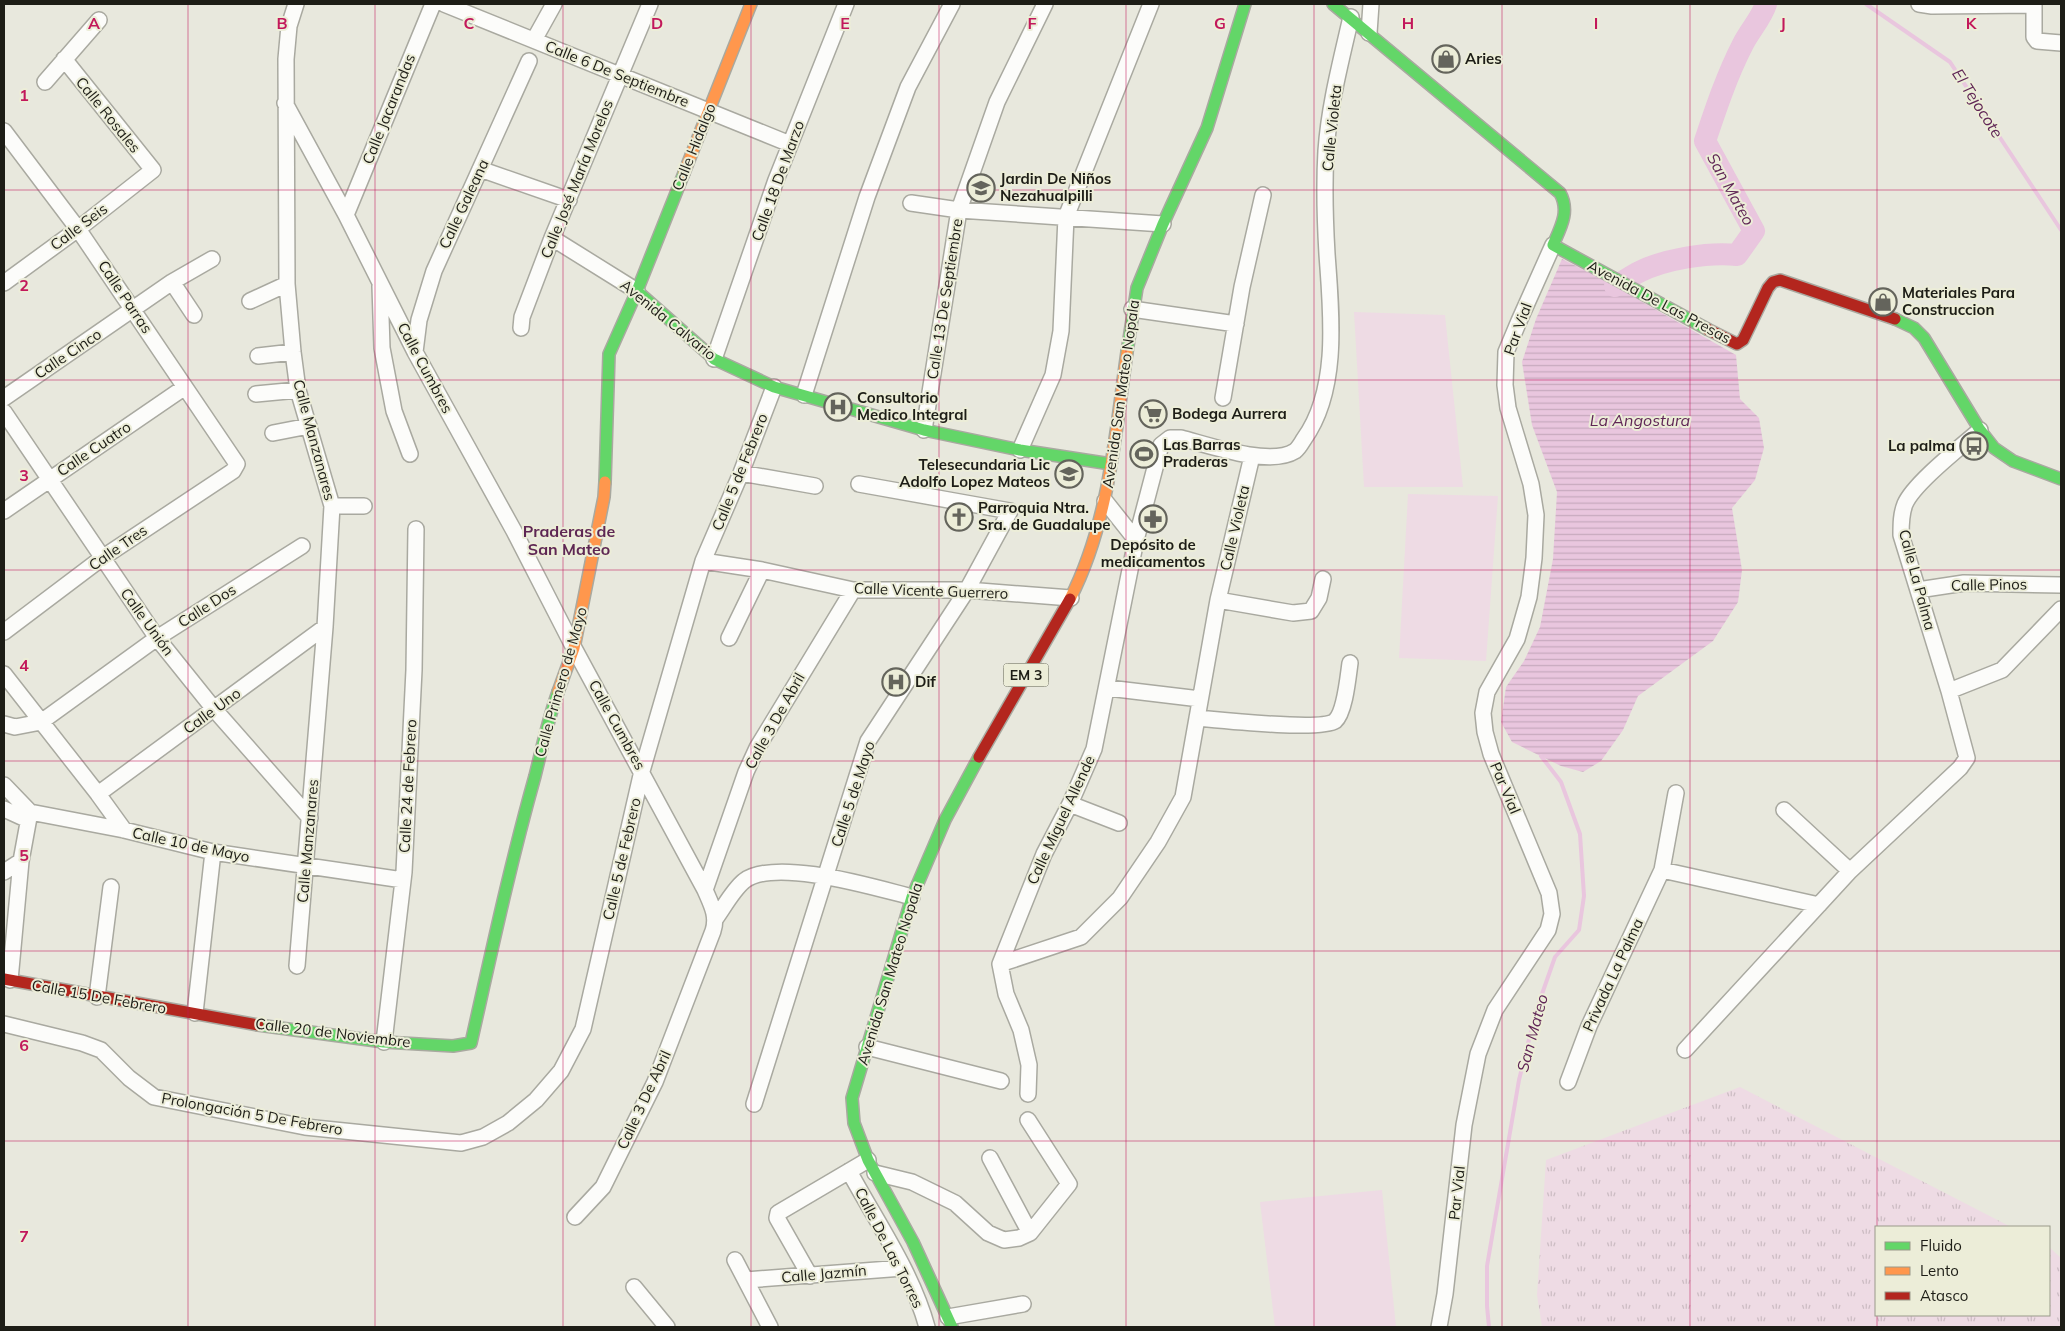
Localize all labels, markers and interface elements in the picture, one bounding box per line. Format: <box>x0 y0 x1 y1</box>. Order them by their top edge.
text: A <box>88 13 100 33</box>
text: B <box>276 13 288 33</box>
text: C <box>464 13 475 33</box>
text: D <box>651 13 663 33</box>
text: E <box>840 13 850 33</box>
text: F <box>1027 13 1037 33</box>
text: G <box>1214 13 1226 33</box>
text: H <box>1402 13 1414 33</box>
text: I <box>1594 13 1598 33</box>
text: J <box>1780 13 1786 33</box>
text: K <box>1966 13 1978 33</box>
street label: Calle 6 De Septiembre <box>542 36 692 111</box>
shop icon: Aries <box>1431 44 1461 74</box>
place label: Aries <box>1465 49 1502 68</box>
street label: Calle Jacarandas <box>358 51 419 167</box>
water label: El Tejocote <box>1948 65 2008 142</box>
street label: Calle Rosales <box>72 73 145 157</box>
street label: Calle Violeta <box>1318 84 1345 172</box>
text: 1 <box>19 85 29 105</box>
street label: Calle José María Morelos <box>536 97 617 261</box>
street label: Calle Hidalgo <box>667 100 720 193</box>
street label: Calle 18 De Marzo <box>747 118 808 244</box>
water label: San Mateo <box>1703 149 1759 229</box>
street label: Calle Galeana <box>434 156 493 252</box>
place label: Jardin De Niños Nezahualpilli <box>1000 169 1111 205</box>
school or university icon: Jardin De Niños Nezahualpilli <box>966 173 996 203</box>
street label: Calle Seis <box>46 199 111 254</box>
street label: Calle 13 De Septiembre <box>922 217 967 381</box>
street label: Avenida De Las Presas <box>1584 256 1734 347</box>
street label: Calle Parras <box>94 257 157 337</box>
text: 2 <box>19 275 29 295</box>
street label: Avenida Calvario <box>617 275 720 364</box>
place label: Materiales Para Construccion <box>1902 283 2015 319</box>
shop icon: Materiales Para Construccion <box>1868 287 1898 317</box>
street label: Avenida San Mateo Nopala <box>1098 299 1143 489</box>
street label: Par Vial <box>1499 300 1536 358</box>
street label: Calle Cumbres <box>394 319 457 416</box>
street label: Calle Cinco <box>31 324 105 383</box>
street label: Calle Manzanares <box>289 377 340 502</box>
place label: Consultorio Medico Integral <box>857 388 967 424</box>
hospital icon: Consultorio Medico Integral <box>823 392 853 422</box>
supermarket icon: Bodega Aurrera <box>1138 399 1168 429</box>
place label: Bodega Aurrera <box>1172 404 1287 423</box>
street label: Calle 5 de Febrero <box>707 410 772 533</box>
water label: La Angostura <box>1590 410 1691 430</box>
street label: Calle Cuatro <box>53 417 134 480</box>
bus stop icon: La palma <box>1959 431 1989 461</box>
place label: Las Barras Praderas <box>1163 435 1241 471</box>
place label: La palma <box>1888 436 1955 455</box>
sports icon: Las Barras Praderas <box>1129 439 1159 469</box>
place label: Telesecundaria Lic Adolfo Lopez Mateos <box>899 455 1050 491</box>
school or university icon: Telesecundaria Lic Adolfo Lopez Mateos <box>1054 459 1084 489</box>
text: 3 <box>19 465 29 485</box>
street label: Calle Violeta <box>1215 483 1254 572</box>
place label: Parroquia Ntra. Sra. de Guadalupe <box>978 498 1111 534</box>
church icon: Parroquia Ntra. Sra. de Guadalupe <box>944 502 974 532</box>
pharmacy icon: Depósito de medicamentos <box>1138 504 1168 534</box>
street label: Calle Tres <box>85 521 151 575</box>
district label: Praderas de San Mateo <box>523 521 615 559</box>
street label: Calle La Palma <box>1895 527 1940 632</box>
place label: Depósito de medicamentos <box>1101 535 1205 571</box>
street label: Calle Pinos <box>1951 574 2027 595</box>
street label: Calle Vicente Guerrero <box>854 578 1009 603</box>
street label: Calle Dos <box>174 580 239 631</box>
street label: Calle Unión <box>117 584 178 659</box>
street label: Calle Primero de Mayo <box>530 605 591 759</box>
text: 4 <box>19 655 29 675</box>
road number: EM 3 <box>1004 664 1048 686</box>
hospital icon: Dif <box>881 667 911 697</box>
street label: Calle 3 De Abril <box>740 669 809 772</box>
place label: Dif <box>915 672 936 691</box>
street label: Calle Cumbres <box>585 676 650 773</box>
street label: Calle Uno <box>179 683 244 738</box>
street label: Calle 24 de Febrero <box>395 719 420 853</box>
street label: Calle 5 de Mayo <box>826 738 879 849</box>
street label: Calle Miguel Allende <box>1022 752 1099 887</box>
street label: Par Vial <box>1486 759 1525 817</box>
street label: Calle Manzanares <box>293 778 322 904</box>
street label: Calle 5 de Febrero <box>598 796 645 922</box>
street label: Calle 10 de Mayo <box>131 823 251 866</box>
text: 5 <box>19 845 29 865</box>
street label: Avenida San Mateo Nopala <box>853 880 926 1067</box>
street label: Privada La Palma <box>1578 915 1647 1034</box>
street label: Calle 15 De Febrero <box>30 975 168 1018</box>
water label: San Mateo <box>1512 992 1552 1074</box>
street label: Calle 20 de Noviembre <box>254 1014 412 1051</box>
text: 6 <box>19 1035 29 1055</box>
street label: Calle 3 De Abril <box>612 1047 675 1152</box>
street label: Prolongación 5 De Febrero <box>160 1088 344 1139</box>
street label: Par Vial <box>1444 1165 1469 1221</box>
street label: Calle De Las Torres <box>851 1184 928 1311</box>
text: 7 <box>19 1226 29 1246</box>
legend <box>1875 1226 2050 1316</box>
text: Fluido <box>1920 1236 1962 1255</box>
street label: Calle Jazmín <box>781 1260 867 1287</box>
text: Lento <box>1920 1261 1959 1280</box>
text: Atasco <box>1920 1286 1968 1305</box>

